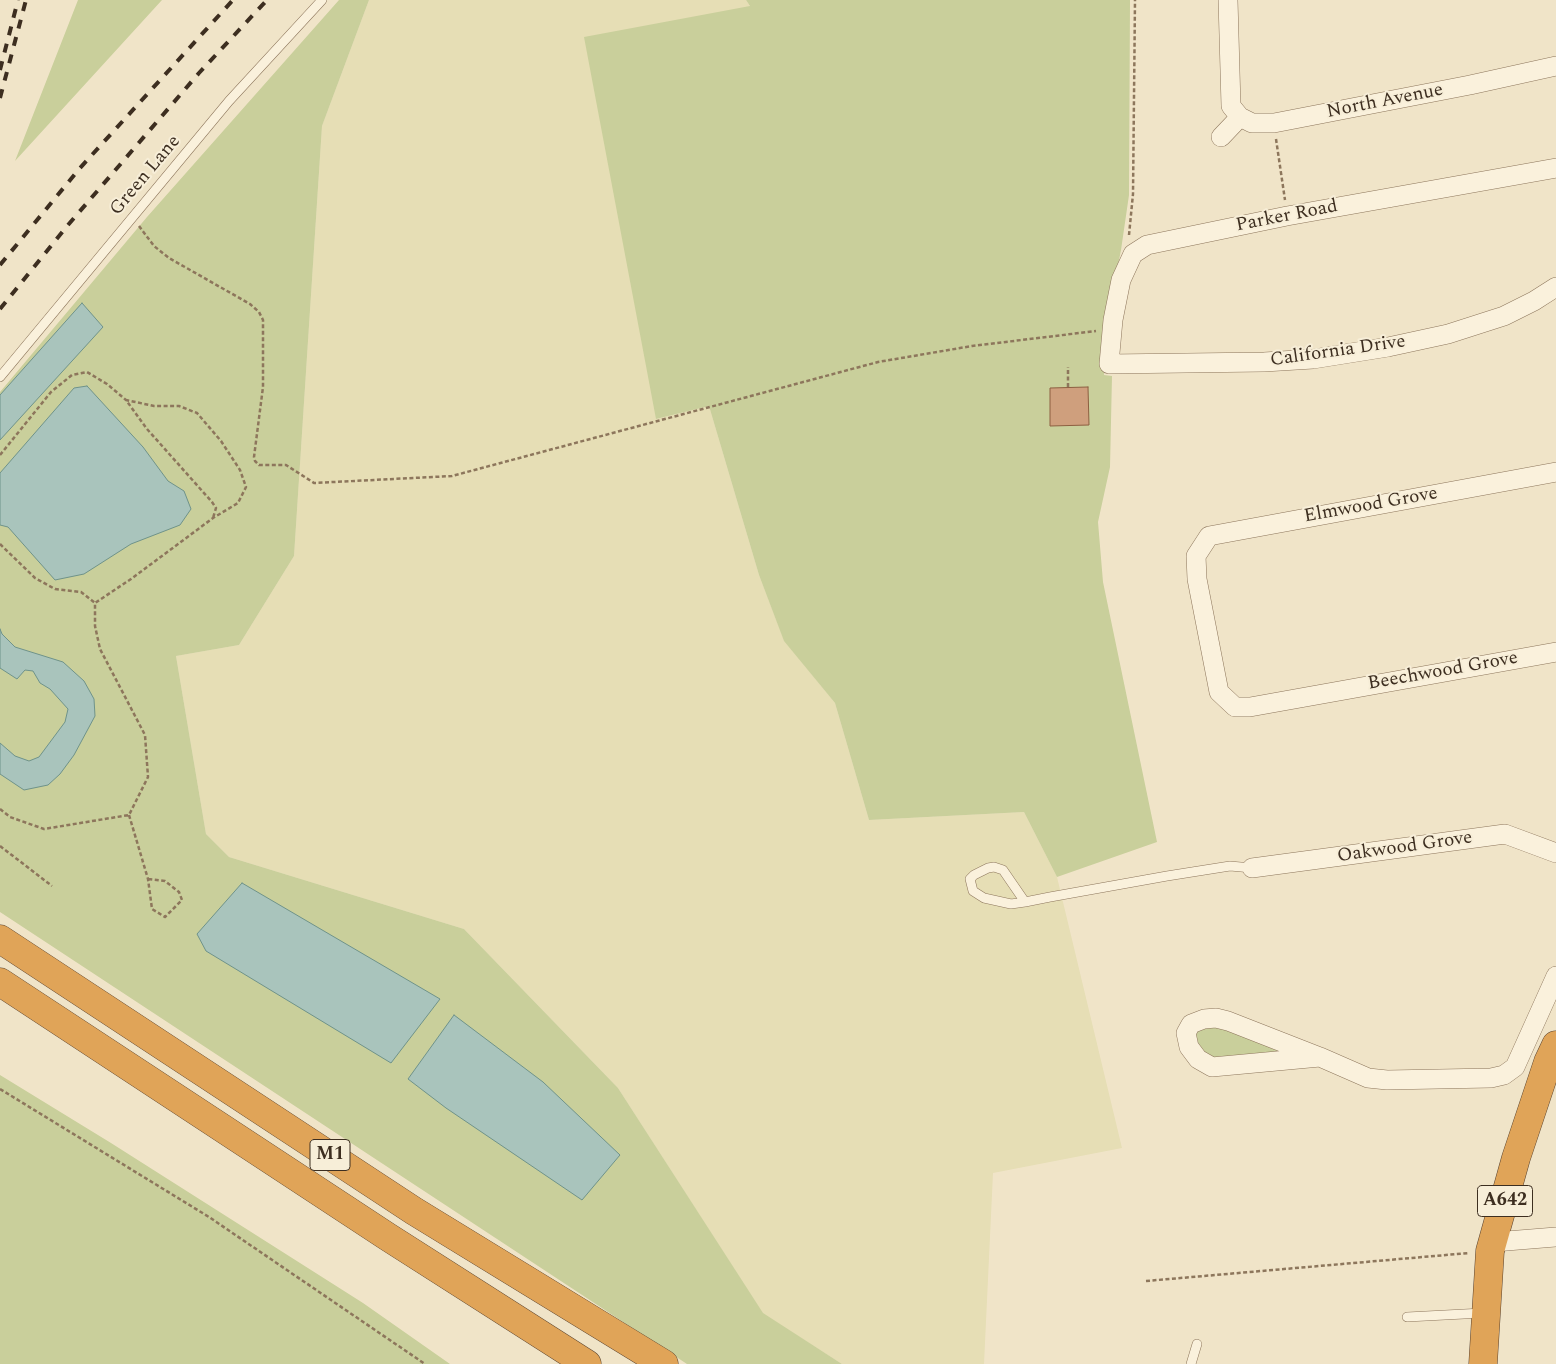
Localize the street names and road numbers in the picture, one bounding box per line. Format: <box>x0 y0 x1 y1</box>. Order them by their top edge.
street label: North Avenue <box>1325 80 1445 124</box>
street label: Green Lane <box>106 131 186 221</box>
street label: Parker Road <box>1234 196 1340 238</box>
street label: California Drive <box>1269 331 1407 373</box>
street label: Elmwood Grove <box>1302 483 1440 529</box>
street label: Beechwood Grove <box>1366 648 1520 696</box>
street label: Oakwood Grove <box>1336 827 1474 869</box>
road number: M1 <box>310 1140 350 1170</box>
road number: A642 <box>1478 1186 1532 1216</box>

